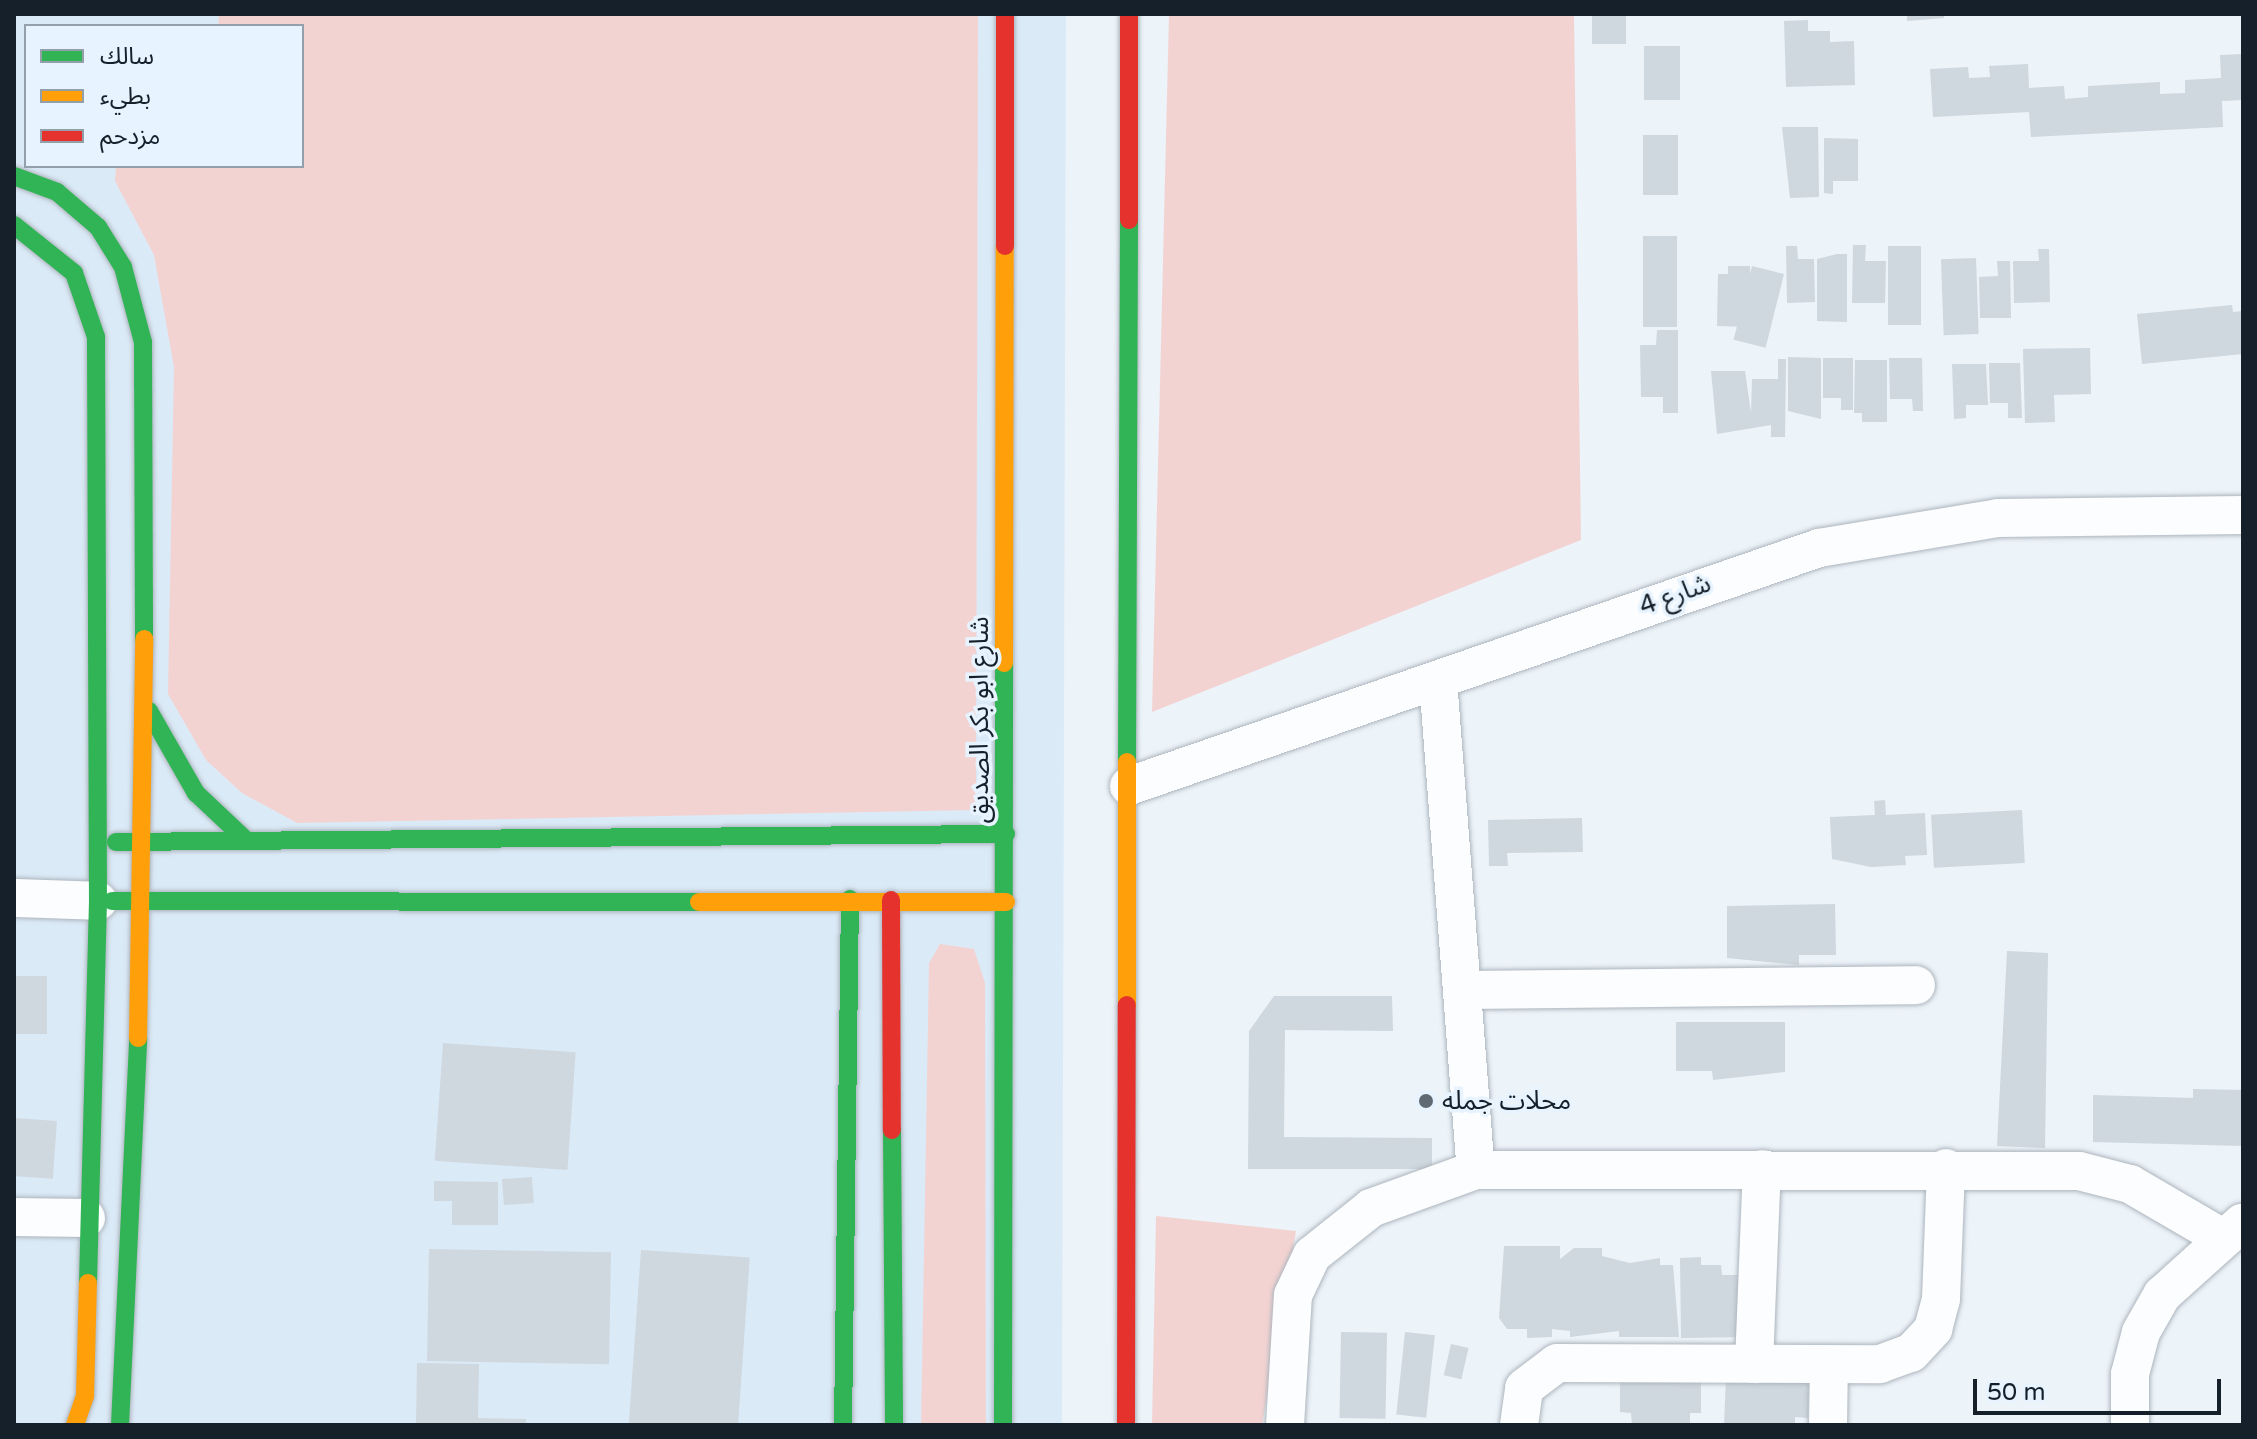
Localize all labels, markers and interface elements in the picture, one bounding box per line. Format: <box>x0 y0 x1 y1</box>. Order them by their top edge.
legend <box>24 24 304 168</box>
text: سالك <box>100 42 154 71</box>
text: بطيء <box>100 82 151 111</box>
text: مزدحم <box>100 122 160 151</box>
street label: شارع 4 <box>1635 568 1715 622</box>
street label: شارع ابو بكر الصديق <box>964 616 996 824</box>
place label: محلات جمله <box>1442 1085 1571 1117</box>
marker: محلات جمله <box>1417 1092 1435 1110</box>
scale bar <box>1977 1363 2225 1413</box>
text: 50 m <box>1987 1378 2045 1407</box>

